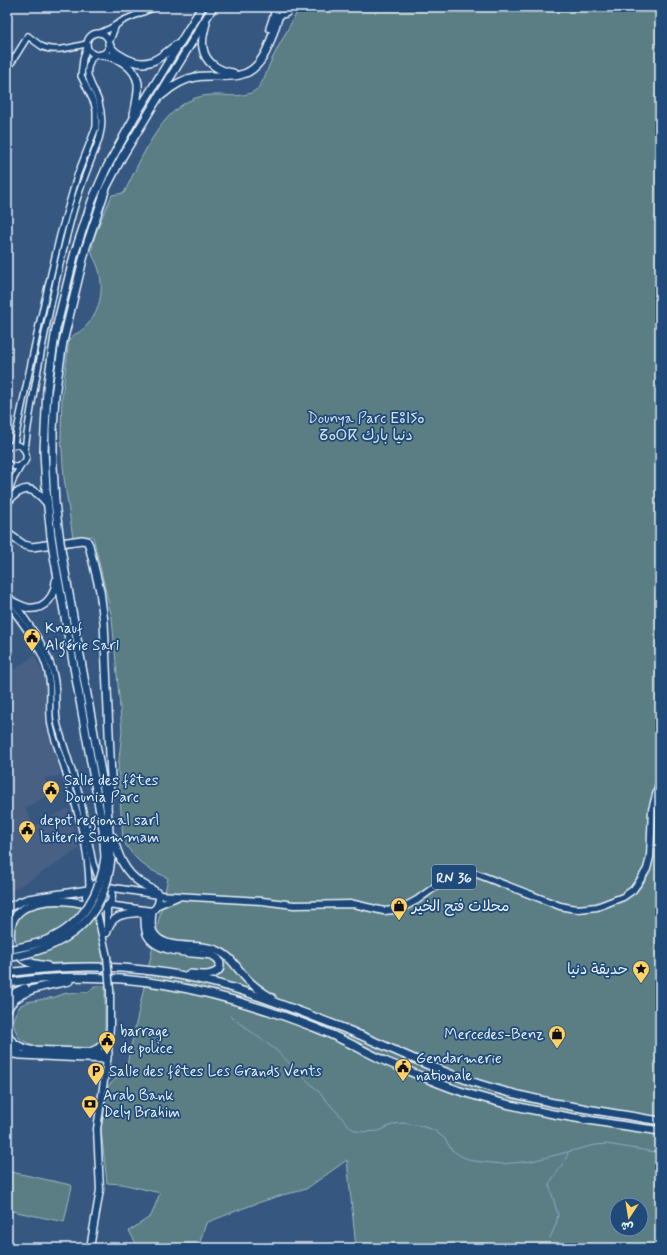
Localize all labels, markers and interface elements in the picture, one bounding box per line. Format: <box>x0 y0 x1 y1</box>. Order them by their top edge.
park label: Dounya Parc ⴹⵓⵏⵢⴰ ⵒⴰⵔⴽ دنيا بارك <box>307 409 425 446</box>
place label: Knauf Algérie Sarl <box>45 619 119 657</box>
public building icon: Knauf Algérie Sarl <box>22 627 42 652</box>
place label: Salle des fêtes Dounia Parc <box>64 771 159 808</box>
public building icon: Salle des fêtes Dounia Parc <box>41 779 61 804</box>
place label: depot regional sarl laiterie Soummam <box>40 811 159 848</box>
public building icon: depot regional sarl laiterie Soummam <box>17 819 37 844</box>
road number: RN 36 <box>432 865 476 889</box>
shop icon: محلات فتح الخير <box>389 896 409 921</box>
place label: محلات فتح الخير <box>411 897 509 917</box>
place icon: حديقة دنيا <box>631 959 651 984</box>
place label: حديقة دنيا <box>567 960 628 980</box>
place label: barrage de police <box>120 1022 173 1059</box>
shop icon: Mercedes-Benz <box>547 1024 567 1049</box>
place label: Mercedes-Benz <box>444 1025 544 1045</box>
public building icon: barrage de police <box>97 1030 117 1055</box>
place label: Gendarmerie nationale <box>416 1049 502 1086</box>
public building icon: Gendarmerie nationale <box>393 1057 413 1082</box>
parking icon: Salle des fêtes Les Grands Vents <box>86 1061 106 1086</box>
place label: Salle des fêtes Les Grands Vents <box>109 1062 322 1082</box>
place label: Arab Bank Dely Brahim <box>103 1086 180 1123</box>
bank icon: Arab Bank Dely Brahim <box>80 1094 100 1119</box>
north arrow <box>609 1197 649 1237</box>
text: ش <box>620 1218 635 1234</box>

